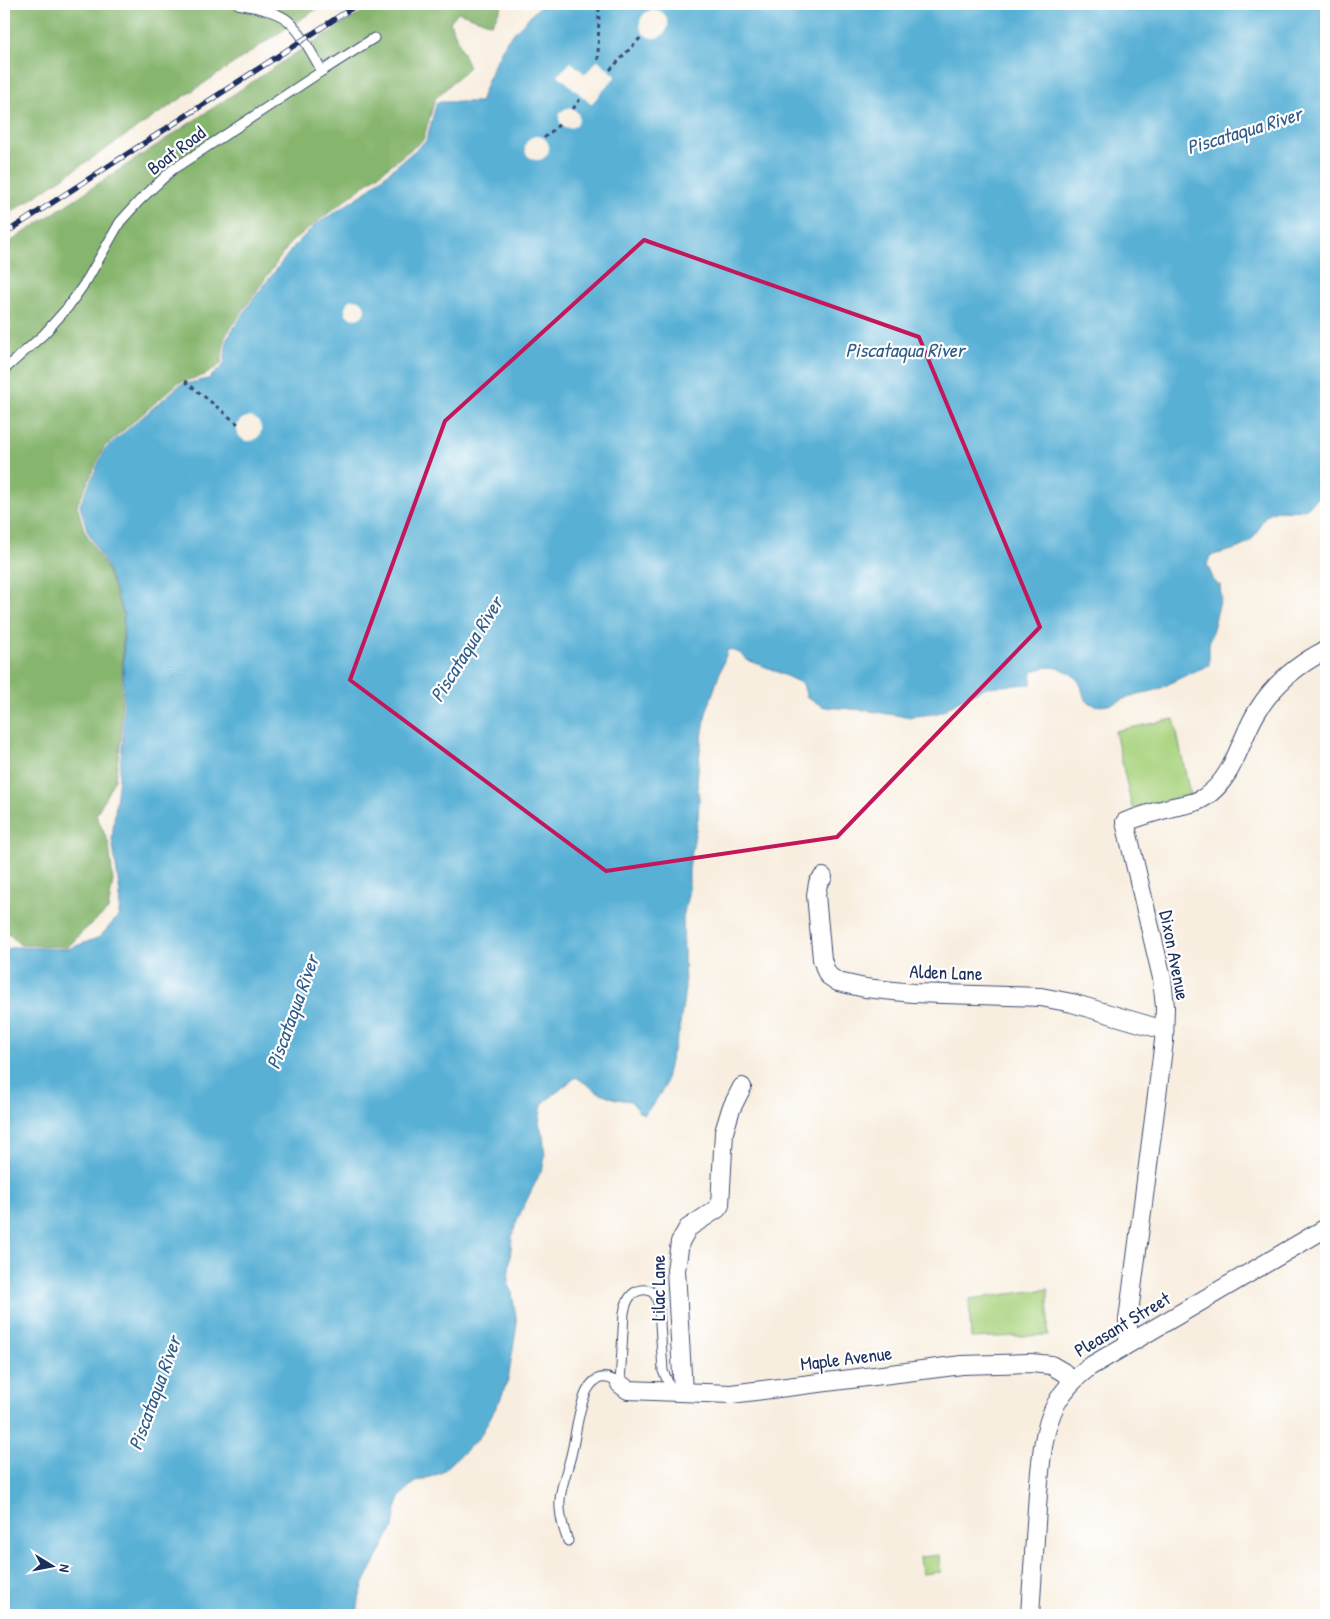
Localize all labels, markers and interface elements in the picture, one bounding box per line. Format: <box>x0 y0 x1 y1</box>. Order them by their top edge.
water label: Piscataqua River <box>1183 99 1307 161</box>
street label: Boat Road <box>142 119 211 180</box>
water label: Piscataqua River <box>845 336 967 364</box>
water label: Piscataqua River <box>423 589 511 707</box>
street label: Dixon Avenue <box>1154 908 1196 1002</box>
water label: Piscataqua River <box>259 949 327 1073</box>
street label: Alden Lane <box>909 958 983 986</box>
street label: Lilac Lane <box>645 1254 671 1321</box>
street label: Pleasant Street <box>1069 1285 1175 1363</box>
water label: Piscataqua River <box>121 1330 189 1454</box>
street label: Maple Avenue <box>799 1339 894 1377</box>
north arrow <box>28 1542 78 1592</box>
text: N <box>55 1563 75 1574</box>

